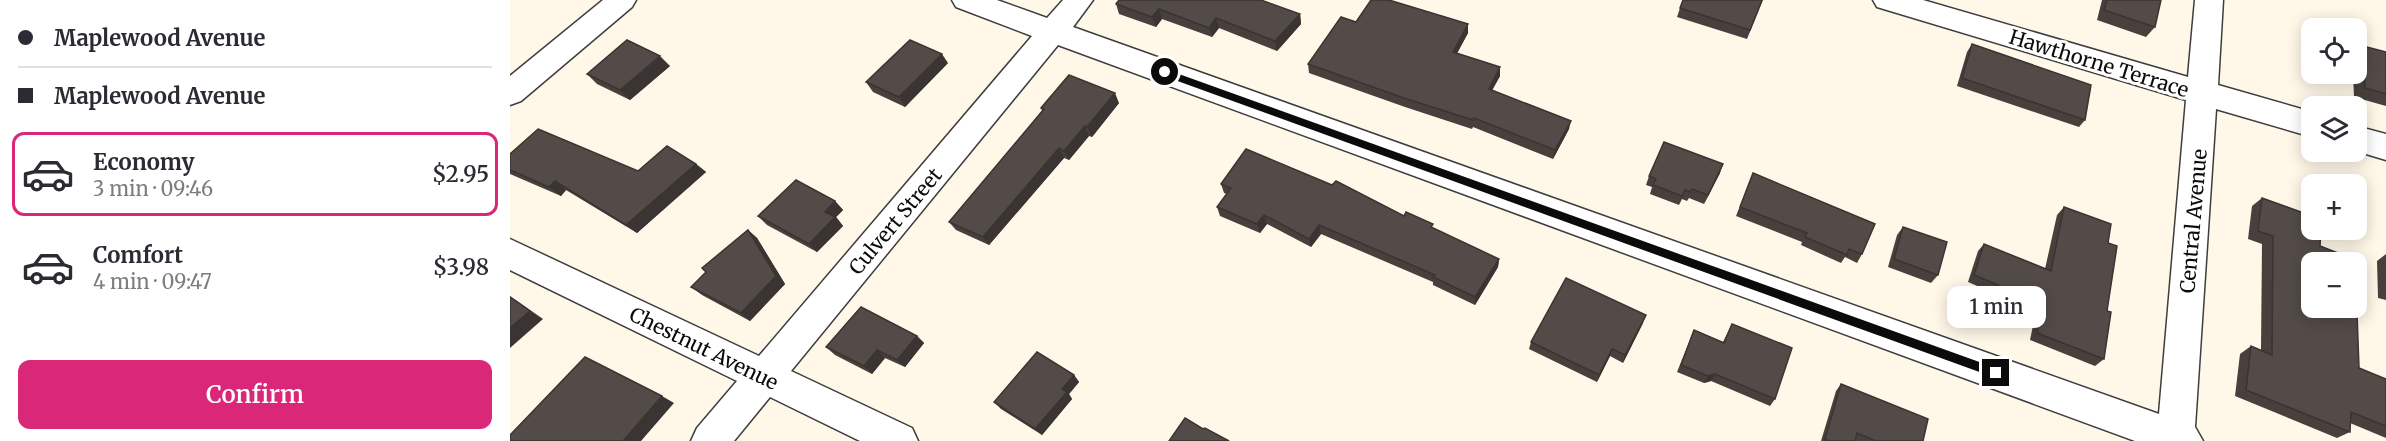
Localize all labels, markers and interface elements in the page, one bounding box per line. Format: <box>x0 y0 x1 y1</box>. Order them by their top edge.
map controls <box>2301 18 2367 318</box>
button: locate <box>2301 18 2367 84</box>
text: Maplewood Avenue <box>54 24 265 52</box>
street label: Hawthorne Terrace <box>2006 24 2192 102</box>
route start <box>1151 58 1178 85</box>
text: Maplewood Avenue <box>54 82 265 110</box>
button: layers <box>2301 96 2367 162</box>
icon: car <box>21 147 75 201</box>
text: Economy <box>93 148 194 176</box>
street label: Central Avenue <box>2174 148 2212 294</box>
text: $2.95 <box>432 160 489 188</box>
street label: Culvert Street <box>843 162 947 279</box>
button: + <box>2301 174 2367 240</box>
text: 3 min · 09:46 <box>93 176 213 201</box>
icon: car <box>21 240 75 294</box>
text: Comfort <box>93 241 183 269</box>
button: − <box>2301 252 2367 318</box>
text: $3.98 <box>433 253 489 281</box>
text: 4 min · 09:47 <box>93 269 212 294</box>
callout: 1 min <box>1946 286 2046 328</box>
text: 1 min <box>1970 294 2023 319</box>
street label: Chestnut Avenue <box>626 301 782 395</box>
route end <box>1982 359 2009 386</box>
button: Confirm <box>18 360 492 429</box>

